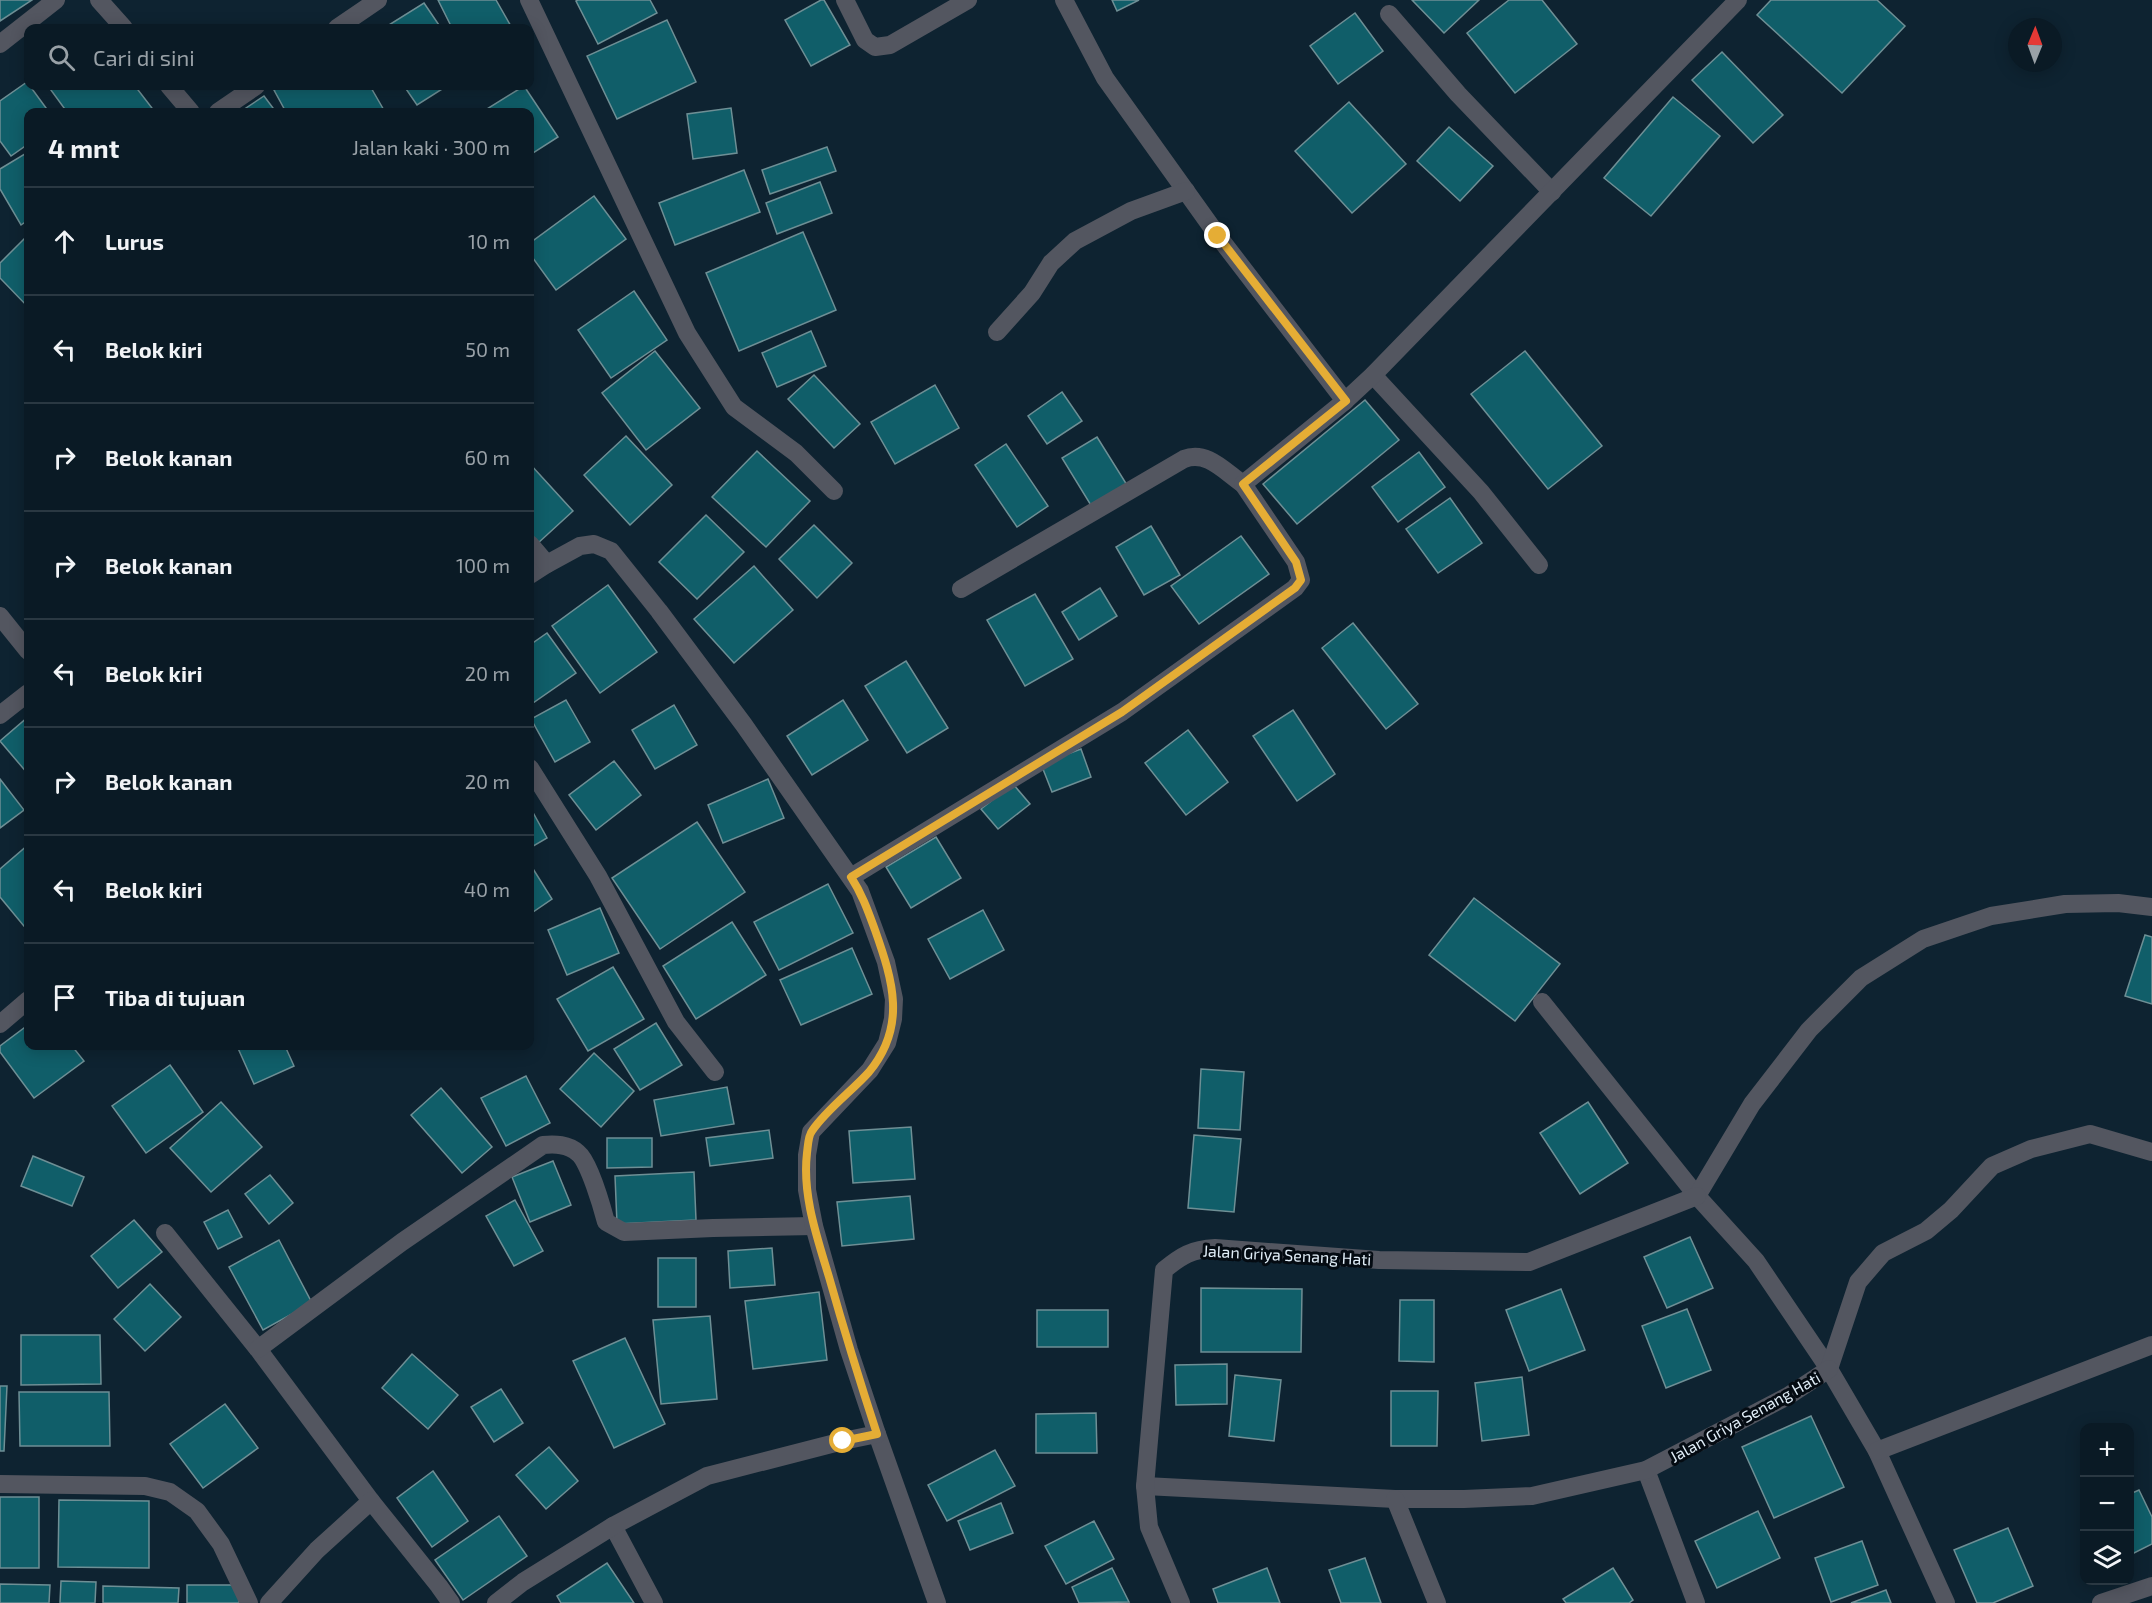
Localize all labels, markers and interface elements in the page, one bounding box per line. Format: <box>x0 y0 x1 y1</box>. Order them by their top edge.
north arrow <box>2008 18 2062 72</box>
search box <box>24 24 534 90</box>
icon: search <box>45 41 78 74</box>
text: Cari di sini <box>93 44 195 70</box>
text: 4 mnt <box>48 132 119 163</box>
text: Jalan kaki · 300 m <box>352 135 510 159</box>
route end <box>1204 222 1230 248</box>
icon: ahead <box>48 225 81 258</box>
text: Lurus <box>105 228 164 254</box>
text: 10 m <box>468 229 510 253</box>
icon: left <box>48 333 81 366</box>
text: Belok kiri <box>105 336 202 362</box>
text: 50 m <box>465 337 510 361</box>
icon: right <box>48 441 81 474</box>
text: Belok kanan <box>105 444 232 470</box>
text: 60 m <box>465 445 510 469</box>
icon: right <box>48 549 81 582</box>
text: Belok kanan <box>105 552 232 578</box>
text: 100 m <box>456 553 510 577</box>
icon: left <box>48 657 81 690</box>
text: Belok kiri <box>105 660 202 686</box>
text: 20 m <box>465 661 510 685</box>
icon: right <box>48 765 81 798</box>
text: Belok kanan <box>105 768 232 794</box>
text: 20 m <box>465 769 510 793</box>
icon: left <box>48 873 81 906</box>
text: Belok kiri <box>105 876 202 902</box>
text: 40 m <box>464 877 510 901</box>
icon: arrive <box>48 981 81 1014</box>
text: Tiba di tujuan <box>105 984 245 1010</box>
street label: Jalan Griya Senang Hati <box>1202 1241 1372 1268</box>
street label: Jalan Griya Senang Hati <box>1666 1367 1823 1466</box>
map controls <box>2080 1423 2134 1585</box>
button: + <box>2080 1423 2134 1477</box>
route start <box>829 1427 855 1453</box>
button: − <box>2080 1477 2134 1531</box>
button: layers <box>2080 1531 2134 1585</box>

